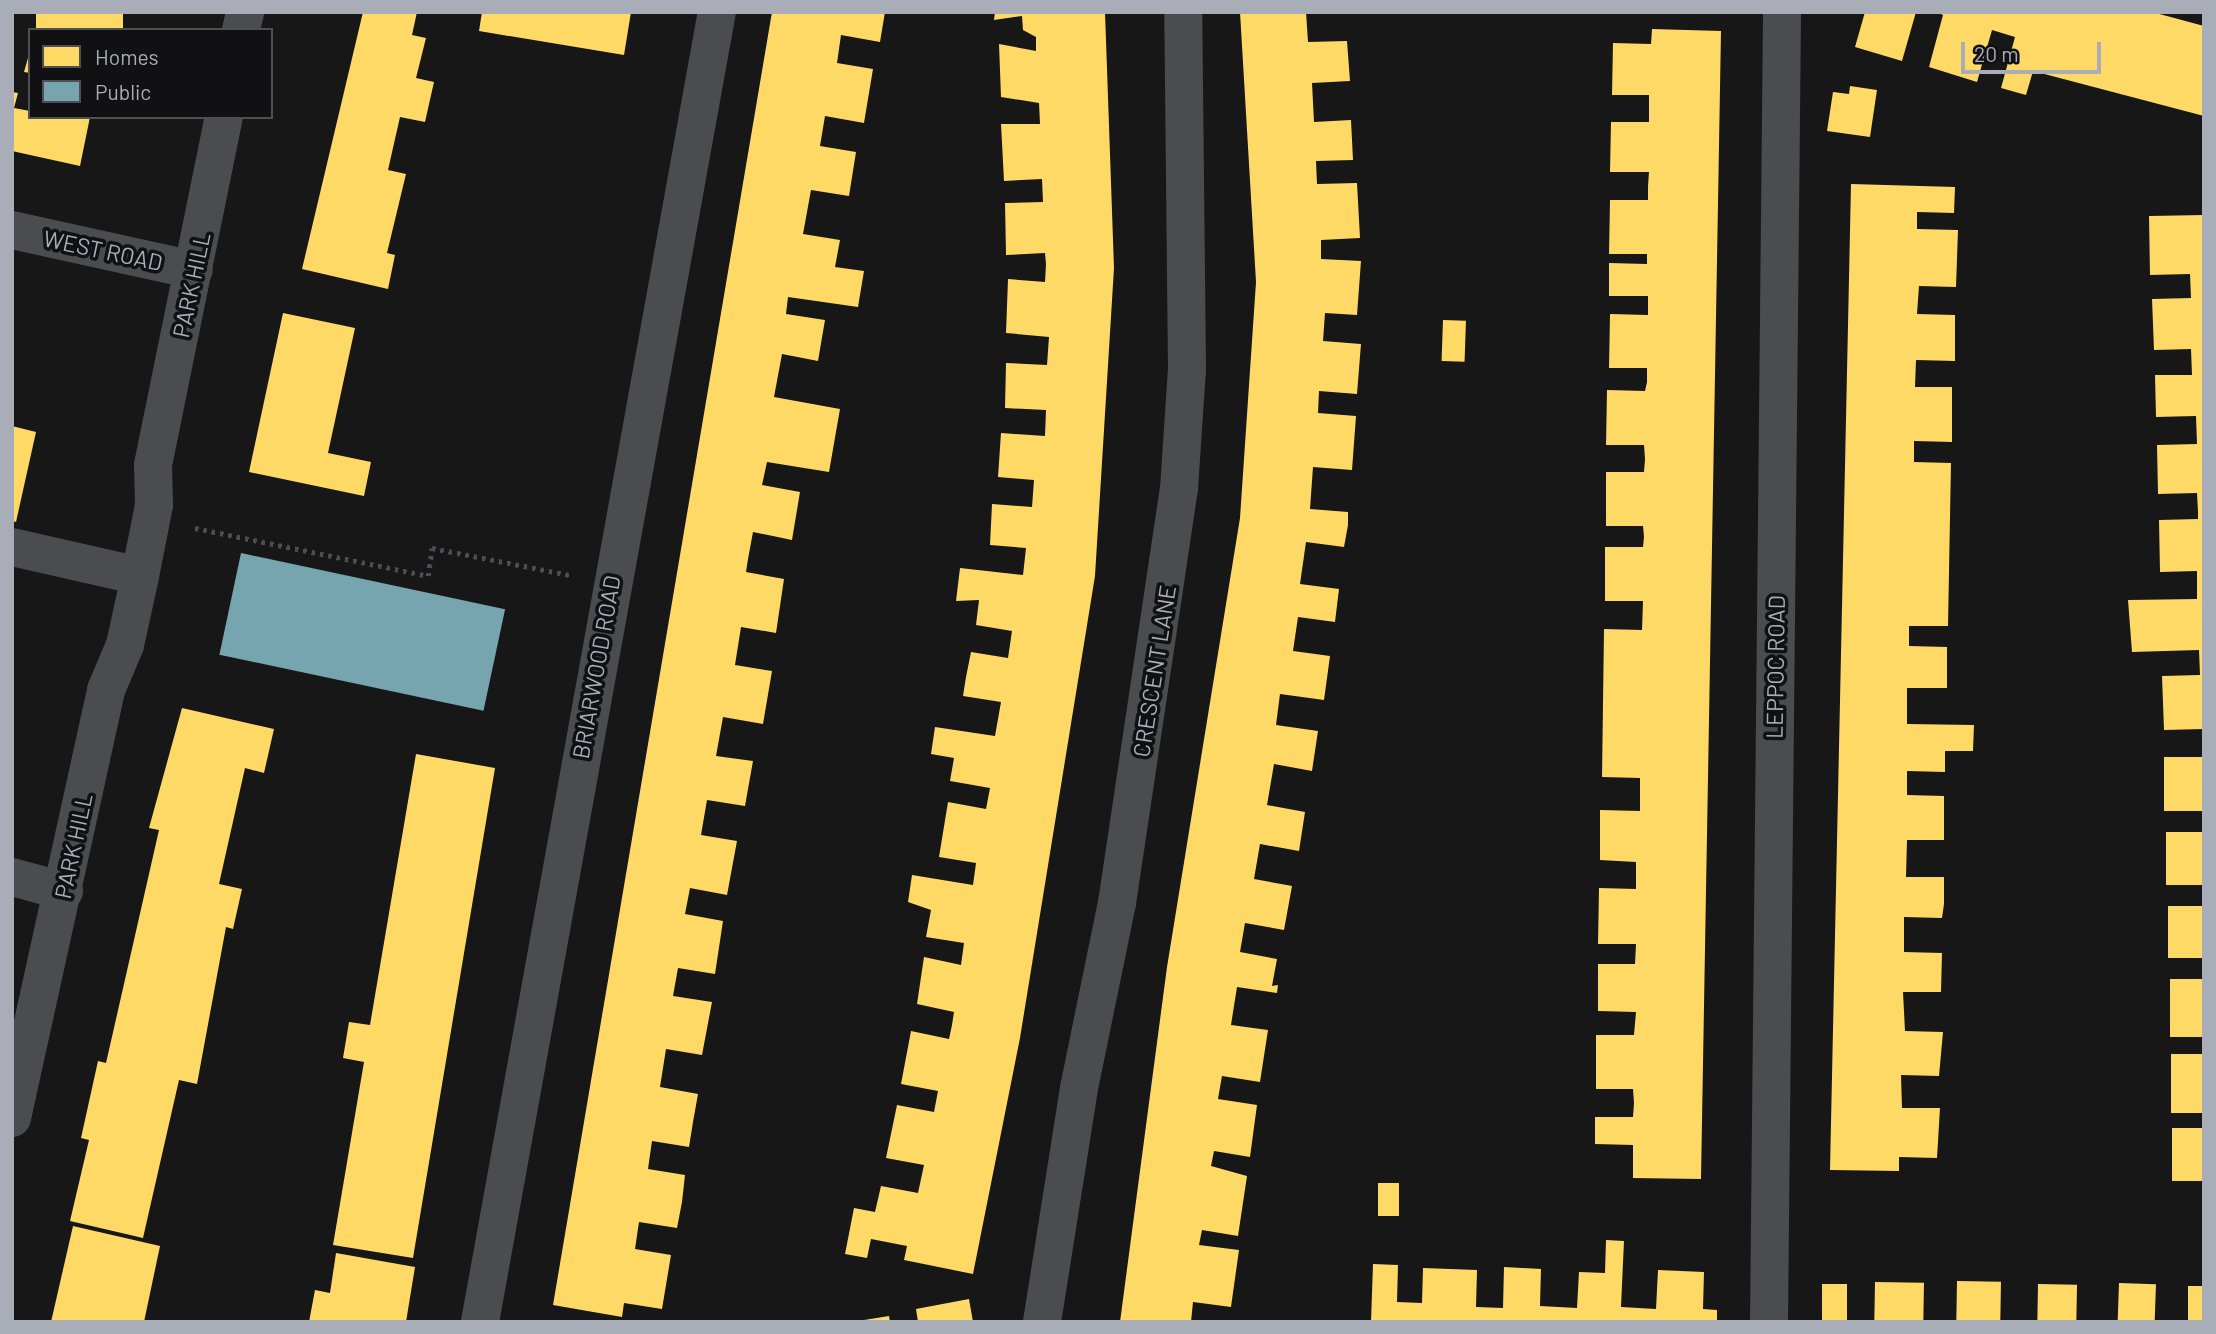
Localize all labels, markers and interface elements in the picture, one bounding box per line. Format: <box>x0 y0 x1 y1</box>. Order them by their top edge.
legend <box>28 28 273 119</box>
scale bar <box>1964 28 2104 72</box>
text: 20 m <box>1974 41 2019 66</box>
text: Homes <box>95 44 159 69</box>
text: Public <box>95 79 151 104</box>
street label: WEST ROAD <box>41 224 165 276</box>
street label: PARK HILL <box>166 230 216 340</box>
street label: BRIARWOOD ROAD <box>566 573 626 761</box>
street label: CRESCENT LANE <box>1127 583 1181 759</box>
street label: LEPPOC ROAD <box>1760 595 1790 739</box>
street label: PARK HILL <box>48 791 98 901</box>

